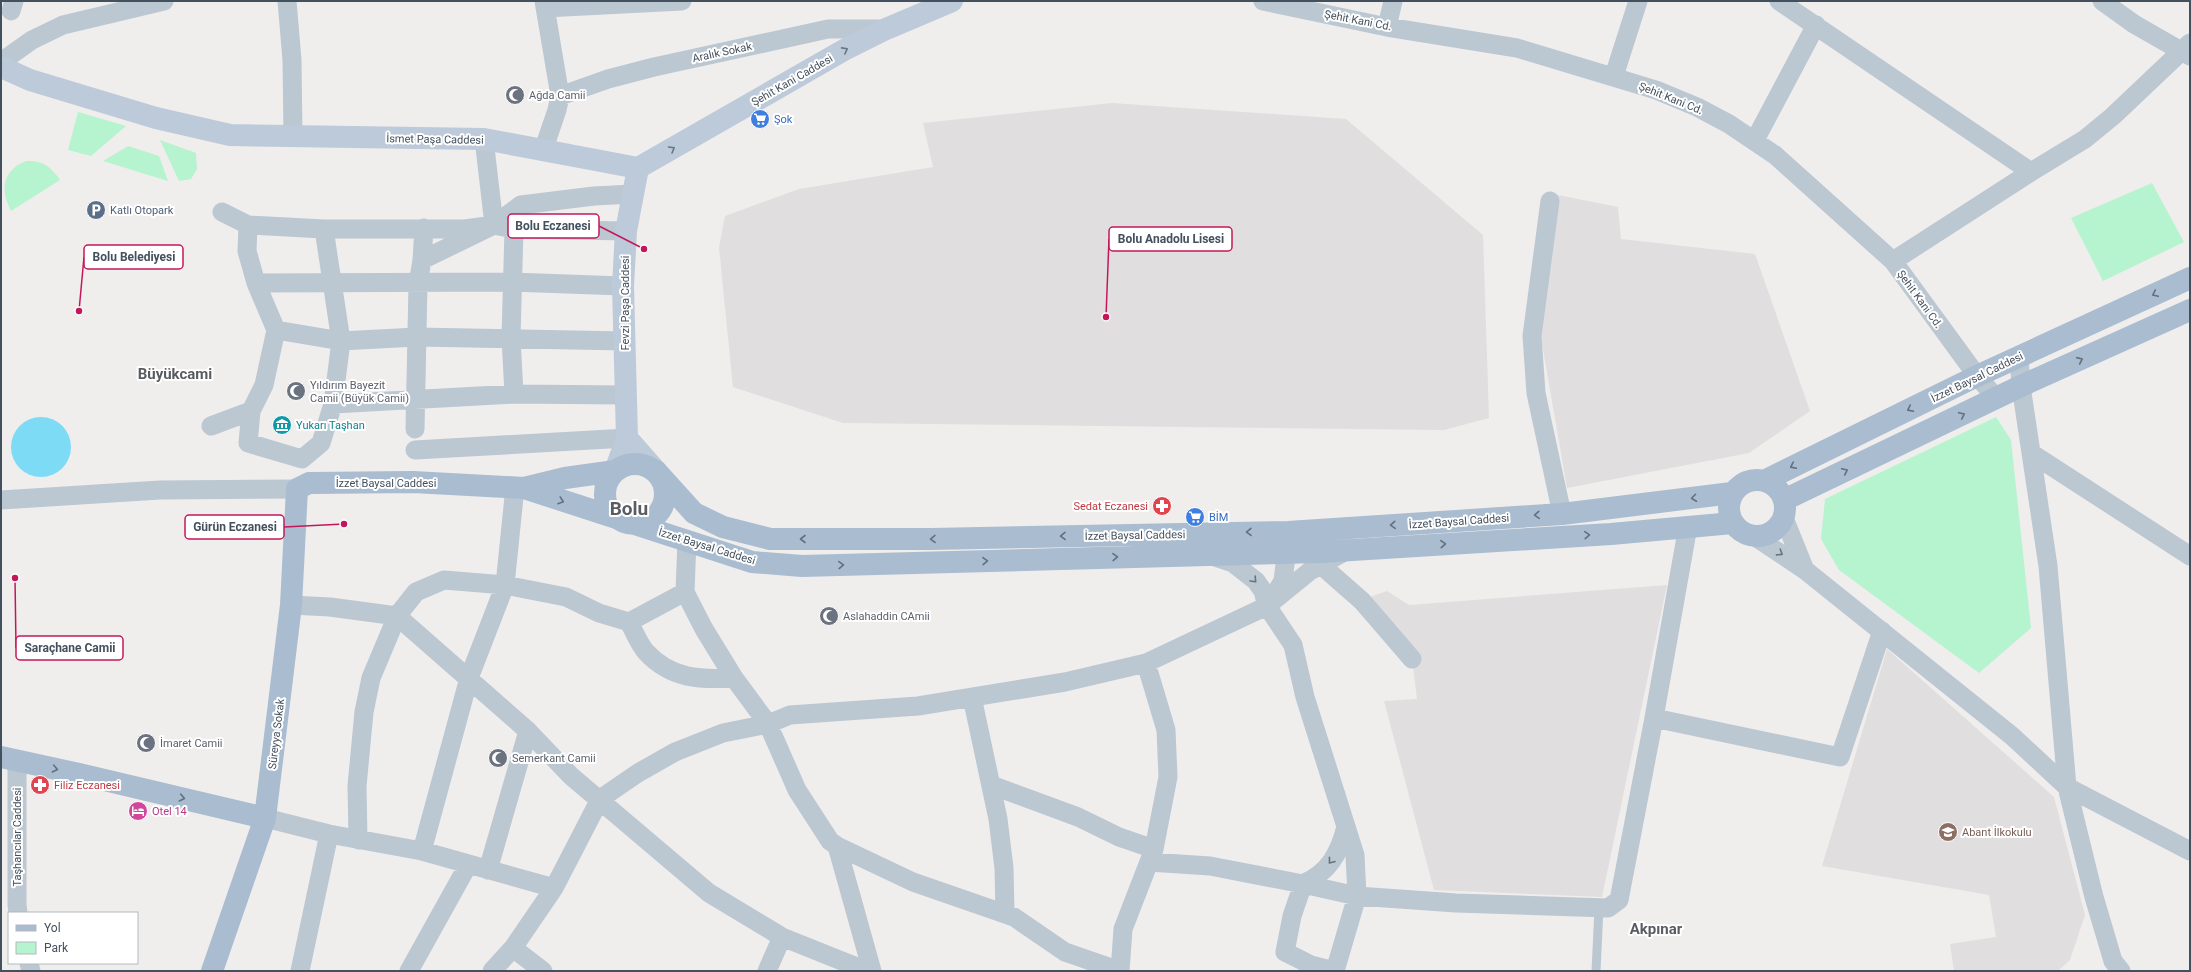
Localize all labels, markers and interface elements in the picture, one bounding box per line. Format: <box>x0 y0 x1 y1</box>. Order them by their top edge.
street label: Şehit Kani Cd. <box>1323 8 1393 33</box>
street label: Aralık Sokak <box>691 40 753 65</box>
one-way arrow <box>841 47 848 54</box>
street label: Şehit Kani Caddesi <box>749 52 835 109</box>
street label: Şehit Kani Cd. <box>1637 80 1705 117</box>
mosque icon: Ağda Camii <box>504 84 526 106</box>
place label: Ağda Camii <box>529 89 585 102</box>
supermarket icon: Şok <box>749 108 771 130</box>
place label: Şok <box>774 113 793 126</box>
street label: İsmet Paşa Caddesi <box>386 132 484 147</box>
one-way arrow <box>668 147 675 154</box>
parking icon: Katlı Otopark <box>85 199 107 221</box>
place label: Katlı Otopark <box>110 204 174 217</box>
callout: Bolu Eczanesi <box>508 214 599 238</box>
text: Bolu Eczanesi <box>515 219 591 233</box>
callout: Bolu Anadolu Lisesi <box>1109 227 1232 251</box>
text: Bolu Anadolu Lisesi <box>1118 232 1224 246</box>
callout: Bolu Belediyesi <box>84 245 183 269</box>
text: Bolu Belediyesi <box>93 250 175 264</box>
street label: Fevzi Paşa Caddesi <box>619 256 632 350</box>
street label: Şehit Kani Cd. <box>1894 268 1945 331</box>
one-way arrow <box>2151 290 2158 298</box>
street label: İzzet Baysal Caddesi <box>1929 350 2025 405</box>
one-way arrow <box>2076 357 2083 365</box>
district label: Büyükcami <box>138 365 212 383</box>
place label: Yıldırım Bayezit Camii (Büyük Camii) <box>310 379 409 405</box>
mosque icon: Yıldırım Bayezit Camii (Büyük Camii) <box>285 380 307 402</box>
one-way arrow <box>1907 404 1914 412</box>
one-way arrow <box>1958 412 1966 420</box>
museum icon: Yukarı Taşhan <box>271 414 293 436</box>
place label: Yukarı Taşhan <box>296 419 365 432</box>
one-way arrow <box>1790 462 1798 469</box>
one-way arrow <box>1841 468 1848 476</box>
street label: İzzet Baysal Caddesi <box>336 477 436 490</box>
one-way arrow <box>1691 493 1697 502</box>
pharmacy icon: Sedat Eczanesi <box>1151 495 1173 517</box>
one-way arrow <box>557 496 564 504</box>
district label: Bolu <box>610 497 648 520</box>
place label: Sedat Eczanesi <box>1074 500 1148 513</box>
supermarket icon: BİM <box>1184 506 1206 528</box>
place label: BİM <box>1209 511 1228 524</box>
one-way arrow <box>1534 511 1540 520</box>
street label: İzzet Baysal Caddesi <box>1408 512 1510 531</box>
callout: Gürün Eczanesi <box>185 515 284 539</box>
text: Gürün Eczanesi <box>193 520 277 534</box>
one-way arrow <box>1390 520 1396 529</box>
street label: İzzet Baysal Caddesi <box>657 526 757 567</box>
street label: İzzet Baysal Caddesi <box>1085 528 1185 543</box>
one-way arrow <box>1246 528 1252 537</box>
one-way arrow <box>1584 531 1590 539</box>
one-way arrow <box>1060 532 1066 540</box>
one-way arrow <box>930 534 936 543</box>
one-way arrow <box>800 535 806 543</box>
one-way arrow <box>1440 539 1446 548</box>
one-way arrow <box>1776 548 1783 556</box>
one-way arrow <box>1112 553 1118 561</box>
one-way arrow <box>982 557 988 565</box>
one-way arrow <box>838 561 844 569</box>
one-way arrow <box>1249 575 1257 583</box>
mosque icon: Aslahaddin CAmii <box>818 605 840 627</box>
place label: Aslahaddin CAmii <box>843 610 930 623</box>
callout: Saraçhane Camii <box>16 636 123 660</box>
text: Saraçhane Camii <box>24 641 116 655</box>
street label: Süreyya Sokak <box>266 698 287 770</box>
mosque icon: İmaret Camii <box>135 732 157 754</box>
place label: İmaret Camii <box>160 737 223 750</box>
mosque icon: Semerkant Camii <box>487 747 509 769</box>
place label: Semerkant Camii <box>512 752 596 765</box>
one-way arrow <box>52 764 58 772</box>
pharmacy icon: Filiz Eczanesi <box>29 774 51 796</box>
place label: Filiz Eczanesi <box>54 779 120 792</box>
street label: Taşhancılar Caddesi <box>11 787 24 887</box>
one-way arrow <box>178 794 185 802</box>
hotel icon: Otel 14 <box>127 800 149 822</box>
place label: Otel 14 <box>152 805 187 818</box>
school or university icon: Abant İlkokulu <box>1937 821 1959 843</box>
place label: Abant İlkokulu <box>1962 826 2032 839</box>
one-way arrow <box>1329 857 1336 864</box>
legend <box>8 912 138 964</box>
district label: Akpınar <box>1630 920 1683 938</box>
text: Yol <box>44 921 61 935</box>
text: Park <box>44 941 69 955</box>

